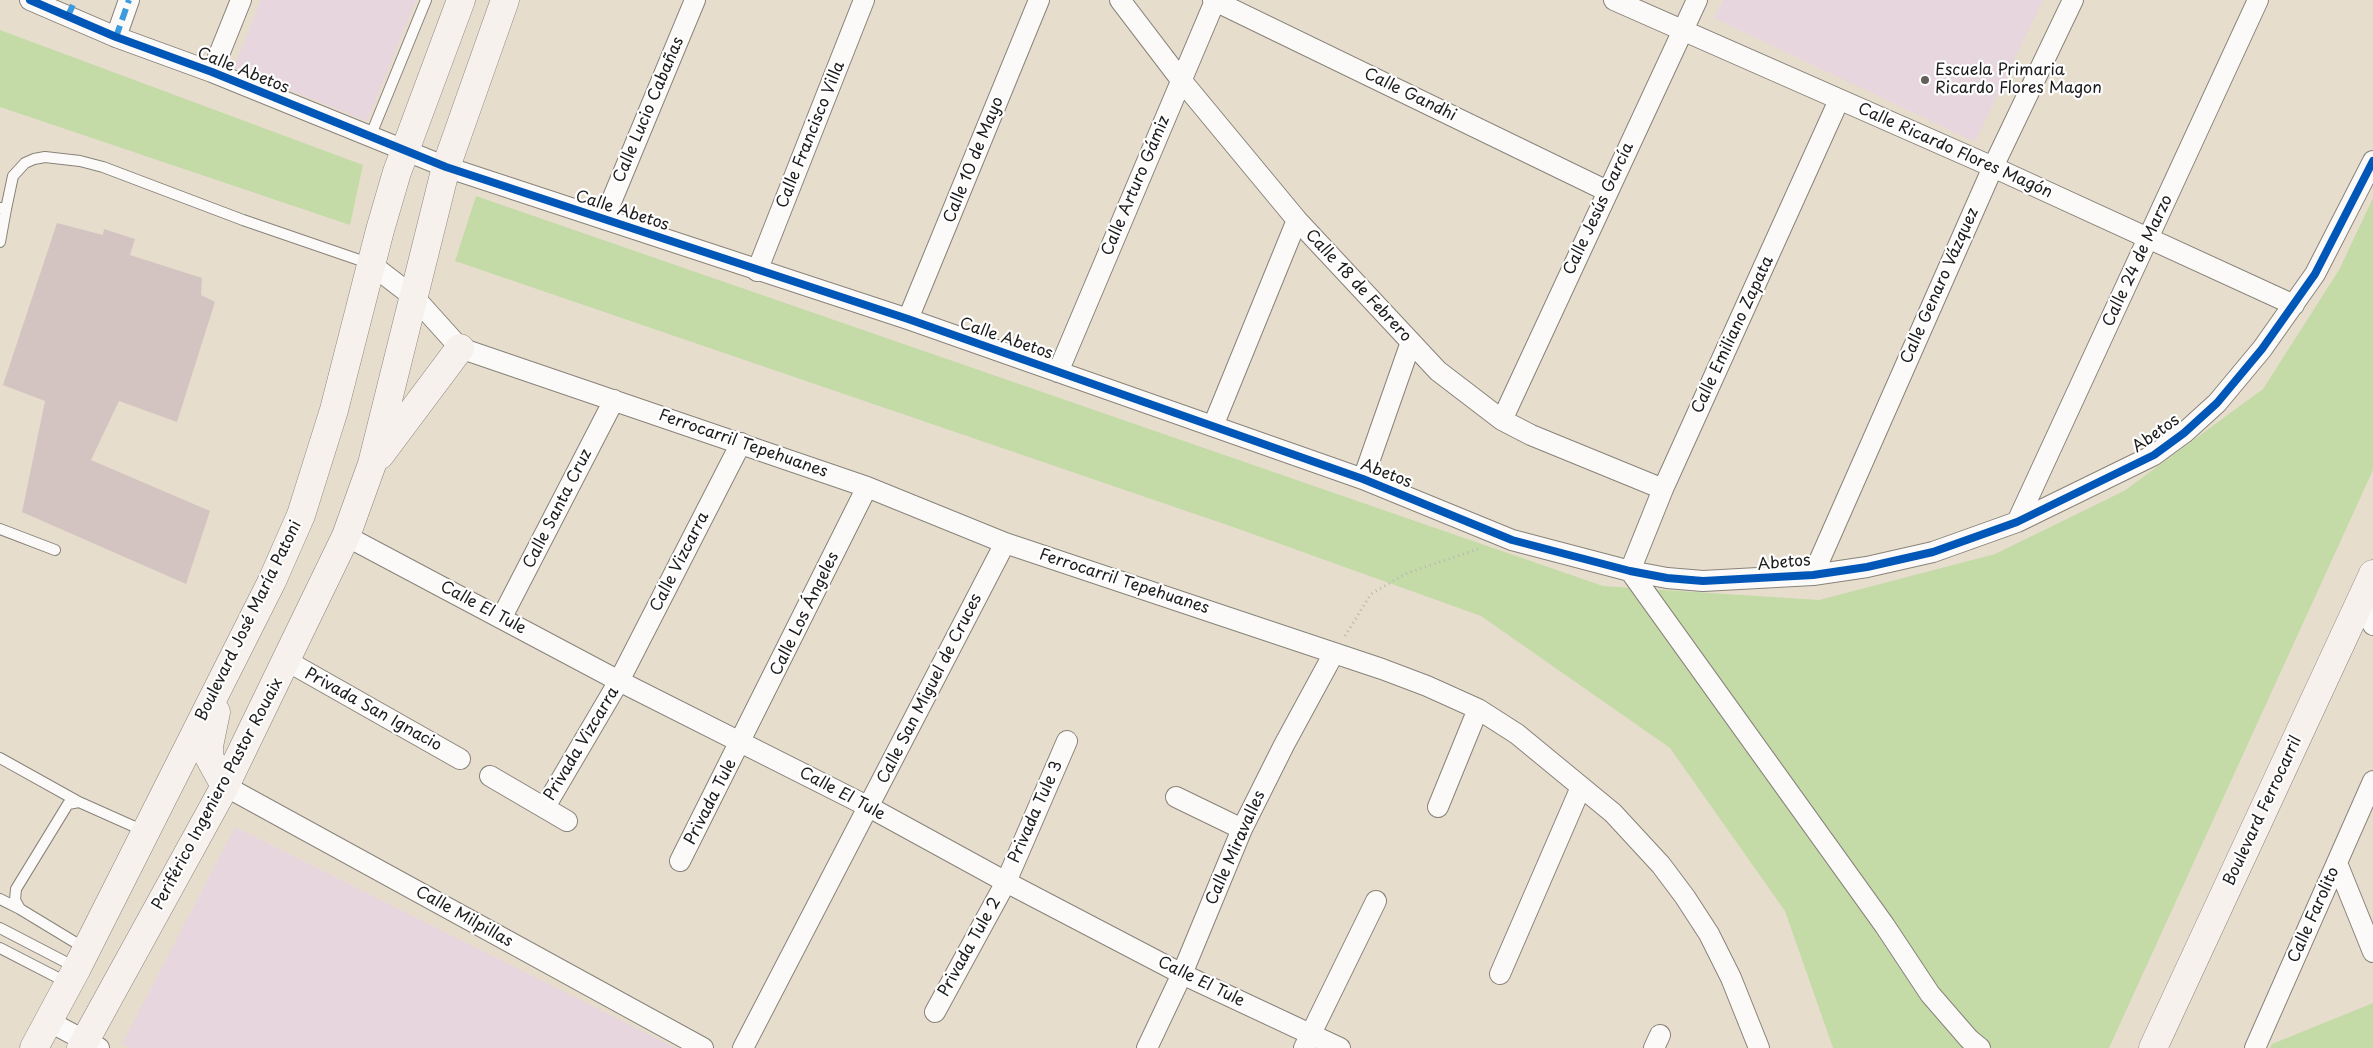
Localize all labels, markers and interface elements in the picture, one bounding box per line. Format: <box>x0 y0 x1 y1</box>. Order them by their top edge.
street label: Calle Lucio Cabañas <box>610 34 688 186</box>
street label: Calle Abetos <box>194 44 292 98</box>
street label: Calle Francisco Villa <box>773 59 849 211</box>
place label: Escuela Primaria Ricardo Flores Magon <box>1935 61 2102 99</box>
street label: Calle Gandhi <box>1361 64 1459 126</box>
marker: Escuela Primaria Ricardo Flores Magon <box>1919 74 1931 86</box>
street label: Calle 10 de Mayo <box>940 94 1008 226</box>
street label: Calle Ricardo Flores Magón <box>1855 99 2055 203</box>
street label: Calle Arturo Gámiz <box>1098 113 1174 259</box>
street label: Calle Jesús García <box>1560 140 1638 278</box>
street label: Calle Abetos <box>573 187 671 235</box>
street label: Calle 24 de Marzo <box>2099 192 2177 330</box>
street label: Calle Genaro Vázquez <box>1897 205 1983 367</box>
street label: Calle 18 de Febrero <box>1301 226 1415 346</box>
street label: Calle Emiliano Zapata <box>1688 253 1778 417</box>
street label: Calle Abetos <box>957 314 1055 364</box>
street label: Ferrocarril Tepehuanes <box>656 406 830 482</box>
street label: Abetos <box>2129 411 2183 457</box>
street label: Calle Santa Cruz <box>520 446 596 572</box>
street label: Abetos <box>1358 456 1414 492</box>
street label: Calle Vizcarra <box>647 509 713 615</box>
street label: Boulevard José María Patoni <box>192 518 306 724</box>
street label: Ferrocarril Tepehuanes <box>1037 545 1211 619</box>
street label: Calle Los Ángeles <box>767 549 843 679</box>
street label: Abetos <box>1757 551 1811 575</box>
street label: Calle El Tule <box>437 577 529 639</box>
street label: Calle San Miguel de Cruces <box>874 591 986 787</box>
street label: Privada San Ignacio <box>301 664 445 756</box>
street label: Periférico Ingeniero Pastor Rouaix <box>149 675 287 913</box>
street label: Privada Vizcarra <box>541 684 623 804</box>
street label: Boulevard Ferrocarril <box>2220 733 2306 889</box>
street label: Privada Tule <box>681 756 741 848</box>
street label: Privada Tule 3 <box>1005 758 1067 866</box>
street label: Calle El Tule <box>796 763 888 825</box>
street label: Calle Miravalles <box>1202 788 1270 908</box>
street label: Calle Farolito <box>2284 864 2344 966</box>
street label: Calle Milpillas <box>412 882 516 952</box>
street label: Privada Tule 2 <box>935 894 1005 1000</box>
street label: Calle El Tule <box>1154 953 1248 1011</box>

